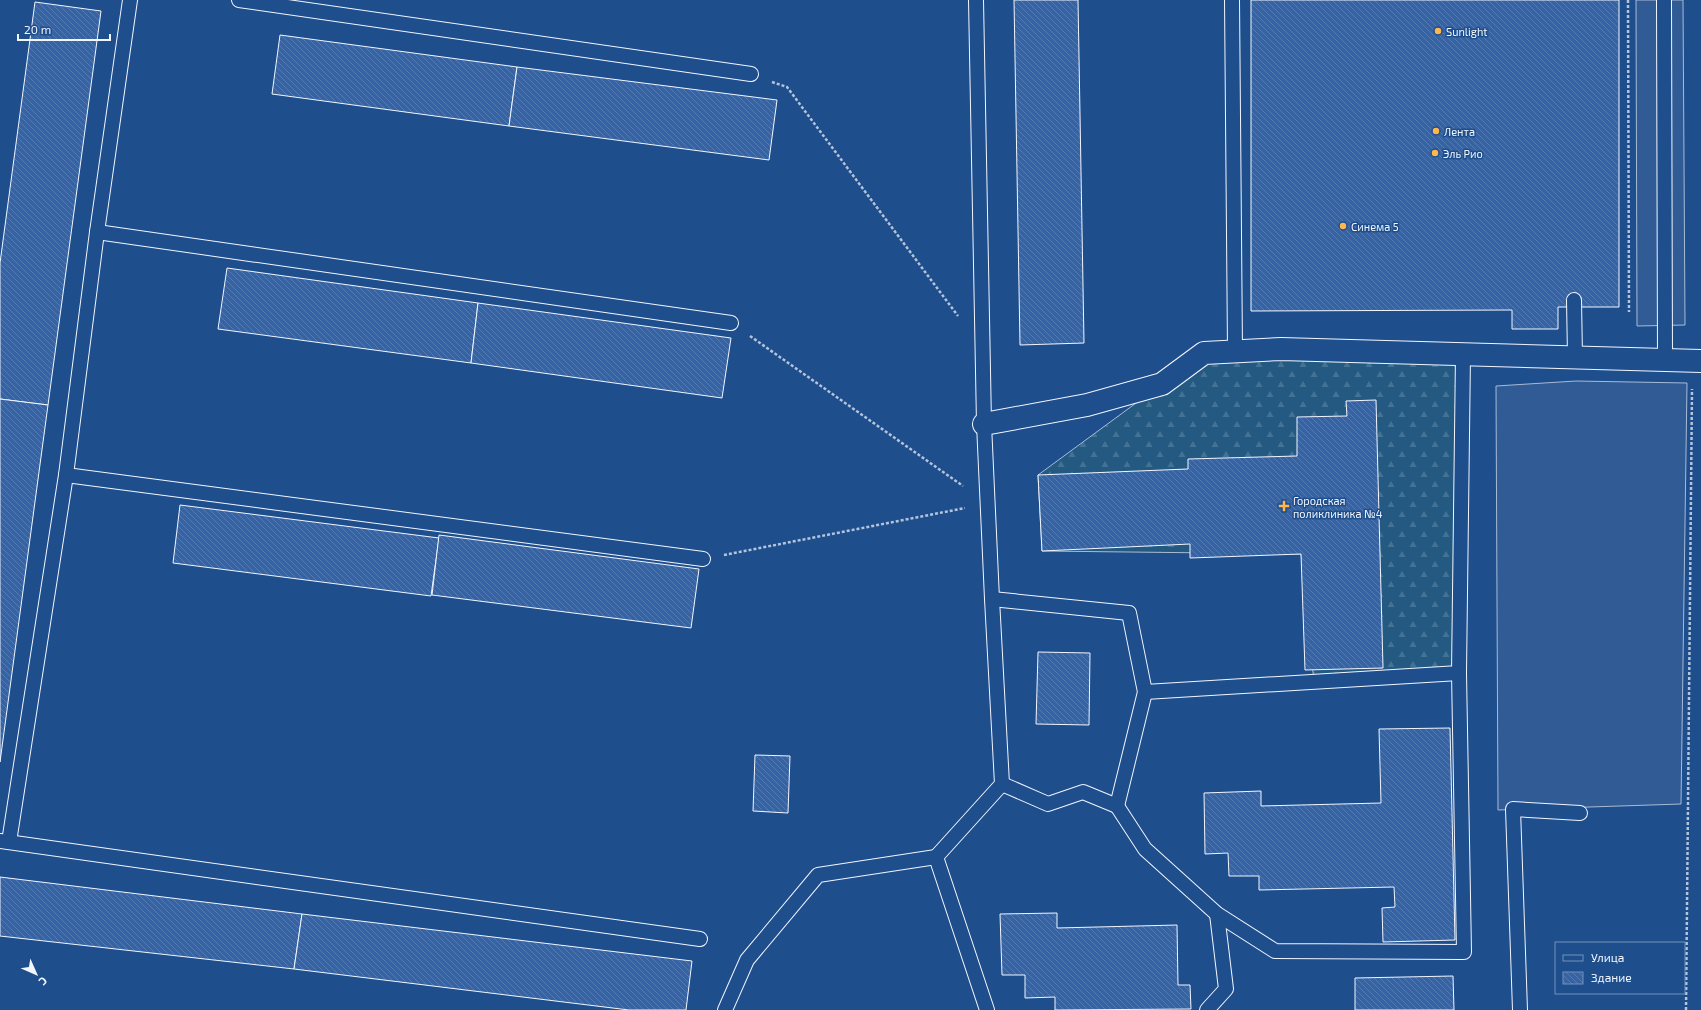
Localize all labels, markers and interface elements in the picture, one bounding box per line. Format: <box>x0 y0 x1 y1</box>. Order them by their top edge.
scale bar <box>18 16 110 42</box>
text: 20 m <box>24 22 51 36</box>
place label: Sunlight <box>1446 25 1488 38</box>
marker: Sunlight <box>1433 26 1443 36</box>
place label: Лента <box>1444 125 1475 138</box>
marker: Лента <box>1431 126 1441 136</box>
place label: Эль Рио <box>1443 147 1483 160</box>
marker: Эль Рио <box>1430 148 1440 158</box>
place label: Синема 5 <box>1351 220 1399 233</box>
marker: Синема 5 <box>1338 221 1348 231</box>
place label: Городская поликлиника №4 <box>1293 494 1383 520</box>
marker: Городская поликлиника №4 <box>1278 500 1290 512</box>
legend <box>1555 942 1685 994</box>
text: Улица <box>1591 950 1624 964</box>
north arrow <box>16 954 56 994</box>
text: Здание <box>1591 970 1632 984</box>
text: С <box>36 975 50 989</box>

